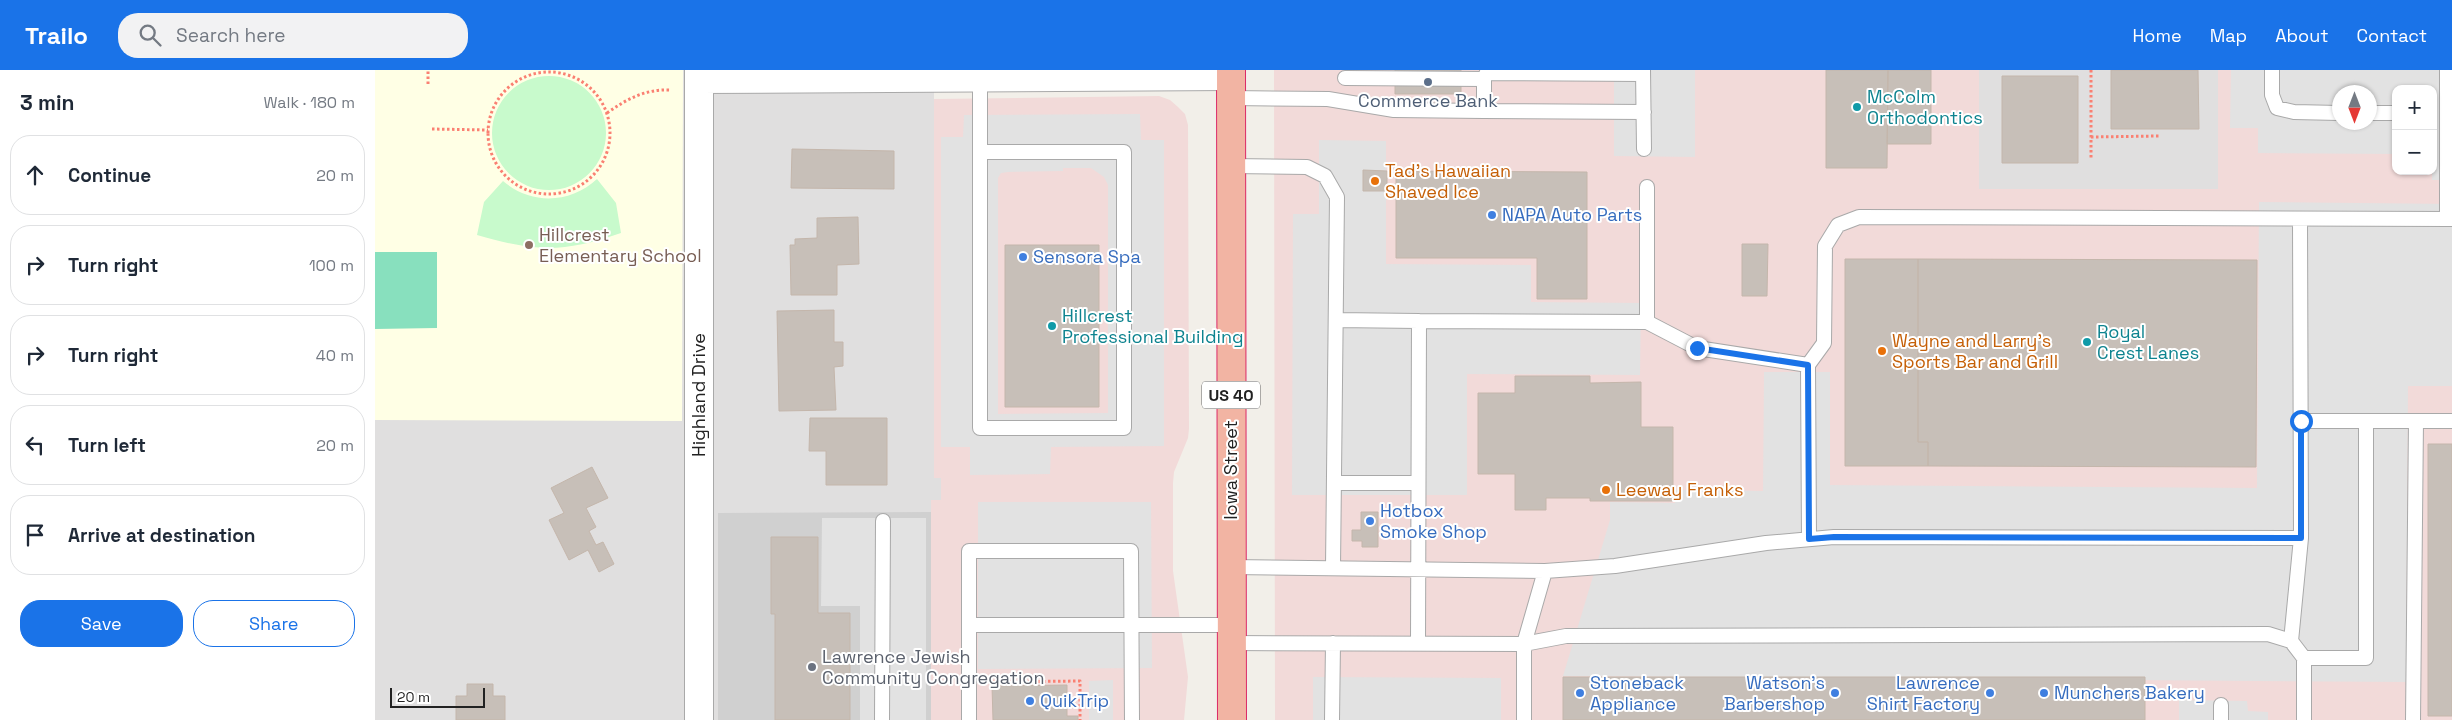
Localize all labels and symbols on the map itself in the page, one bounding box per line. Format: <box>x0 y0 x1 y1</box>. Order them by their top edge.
marker: Commerce Bank <box>1422 76 1434 88</box>
place label: McColm Orthodontics <box>1867 85 1983 129</box>
north arrow <box>2332 85 2377 130</box>
place label: Commerce Bank <box>1358 89 1498 112</box>
marker: McColm Orthodontics <box>1851 101 1863 113</box>
place label: Tad's Hawaiian Shaved Ice <box>1385 159 1511 203</box>
marker: Tad's Hawaiian Shaved Ice <box>1369 175 1381 187</box>
place label: NAPA Auto Parts <box>1502 203 1642 226</box>
marker: NAPA Auto Parts <box>1486 209 1498 221</box>
place label: Hillcrest Elementary School <box>539 223 702 267</box>
marker: Hillcrest Elementary School <box>523 239 535 251</box>
place label: Sensora Spa <box>1033 245 1141 268</box>
marker: Sensora Spa <box>1017 251 1029 263</box>
place label: Hillcrest Professional Building <box>1062 304 1244 348</box>
marker: Hillcrest Professional Building <box>1046 320 1058 332</box>
place label: Royal Crest Lanes <box>2097 320 2199 364</box>
place label: Wayne and Larry's Sports Bar and Grill <box>1892 329 2058 373</box>
street label: Highland Drive <box>687 333 710 457</box>
marker: Royal Crest Lanes <box>2081 336 2093 348</box>
route end <box>1686 337 1709 360</box>
marker: Wayne and Larry's Sports Bar and Grill <box>1876 345 1888 357</box>
road number: US 40 <box>1202 382 1260 408</box>
route start <box>2290 410 2313 433</box>
street label: Iowa Street <box>1219 420 1242 520</box>
place label: Leeway Franks <box>1616 478 1743 501</box>
marker: Leeway Franks <box>1600 484 1612 496</box>
place label: Hotbox Smoke Shop <box>1380 499 1487 543</box>
marker: Hotbox Smoke Shop <box>1364 515 1376 527</box>
place label: Lawrence Jewish Community Congregation <box>822 645 1044 689</box>
marker: Lawrence Jewish Community Congregation <box>806 661 818 673</box>
place label: Stoneback Appliance <box>1590 671 1684 715</box>
place label: Watson's Barbershop <box>1724 671 1825 715</box>
place label: Lawrence Shirt Factory <box>1867 671 1980 715</box>
place label: Munchers Bakery <box>2054 681 2205 704</box>
scale bar <box>390 685 485 708</box>
marker: Stoneback Appliance <box>1574 687 1586 699</box>
marker: Watson's Barbershop <box>1829 687 1841 699</box>
marker: Lawrence Shirt Factory <box>1984 687 1996 699</box>
marker: Munchers Bakery <box>2038 687 2050 699</box>
place label: QuikTrip <box>1040 689 1109 712</box>
marker: QuikTrip <box>1024 695 1036 707</box>

